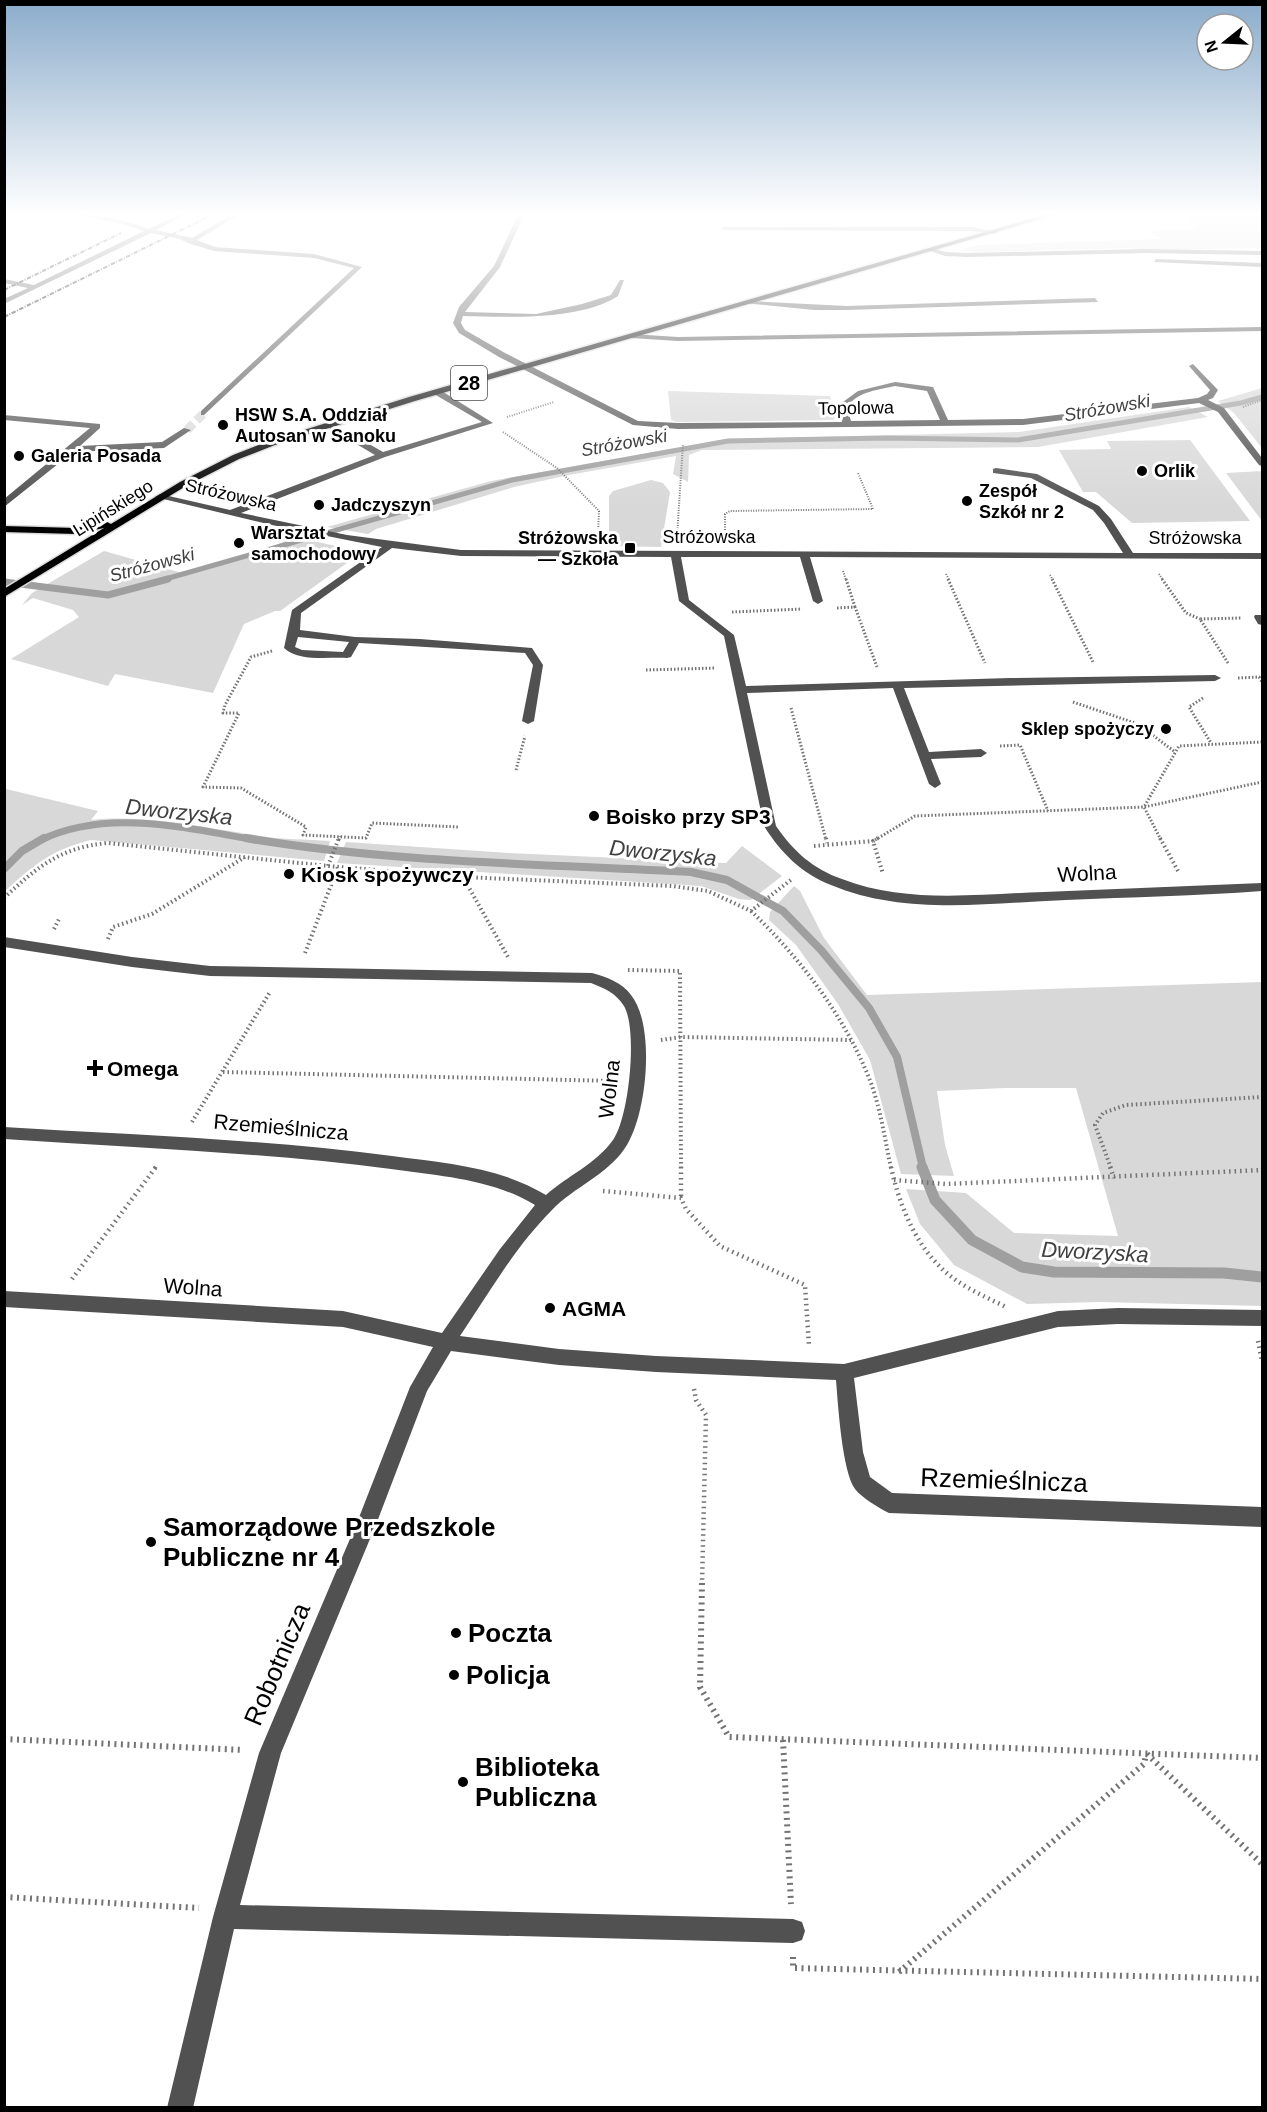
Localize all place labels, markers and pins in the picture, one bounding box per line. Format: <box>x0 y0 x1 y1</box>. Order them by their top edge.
place label: HSW S.A. Oddział Autosan w Sanoku <box>235 405 396 446</box>
marker: HSW S.A. Oddział Autosan w Sanoku <box>216 418 230 432</box>
place label: Galeria Posada <box>31 446 162 466</box>
marker: Galeria Posada <box>12 449 26 463</box>
place label: Orlik <box>1154 461 1196 481</box>
marker: Orlik <box>1135 464 1149 478</box>
place label: Zespół Szkół nr 2 <box>979 481 1064 522</box>
marker: Zespół Szkół nr 2 <box>960 494 974 508</box>
place label: Jadczyszyn <box>331 495 431 515</box>
marker: Jadczyszyn <box>312 498 326 512</box>
place label: Warsztat samochodowy <box>251 523 376 564</box>
place label: Stróżowska — Szkoła <box>518 528 619 569</box>
marker: Warsztat samochodowy <box>232 536 246 550</box>
marker: Stróżowska — Szkoła <box>623 541 637 555</box>
place label: Sklep spożyczy <box>1021 719 1154 739</box>
marker: Sklep spożyczy <box>1159 722 1173 736</box>
place label: Boisko przy SP3 <box>606 805 771 828</box>
marker: Boisko przy SP3 <box>587 809 601 823</box>
place label: Kiosk spożywczy <box>301 863 474 886</box>
marker: Kiosk spożywczy <box>282 867 296 881</box>
place label: Omega <box>107 1057 179 1080</box>
marker: Omega <box>88 1061 102 1075</box>
place label: AGMA <box>562 1297 626 1320</box>
marker: AGMA <box>543 1301 557 1315</box>
place label: Samorządowe Przedszkole Publiczne nr 4 <box>163 1512 495 1572</box>
marker: Samorządowe Przedszkole Publiczne nr 4 <box>144 1535 158 1549</box>
place label: Poczta <box>468 1618 552 1648</box>
marker: Poczta <box>449 1626 463 1640</box>
place label: Policja <box>466 1660 550 1690</box>
marker: Policja <box>447 1668 461 1682</box>
place label: Biblioteka Publiczna <box>475 1752 600 1812</box>
marker: Biblioteka Publiczna <box>456 1775 470 1789</box>

